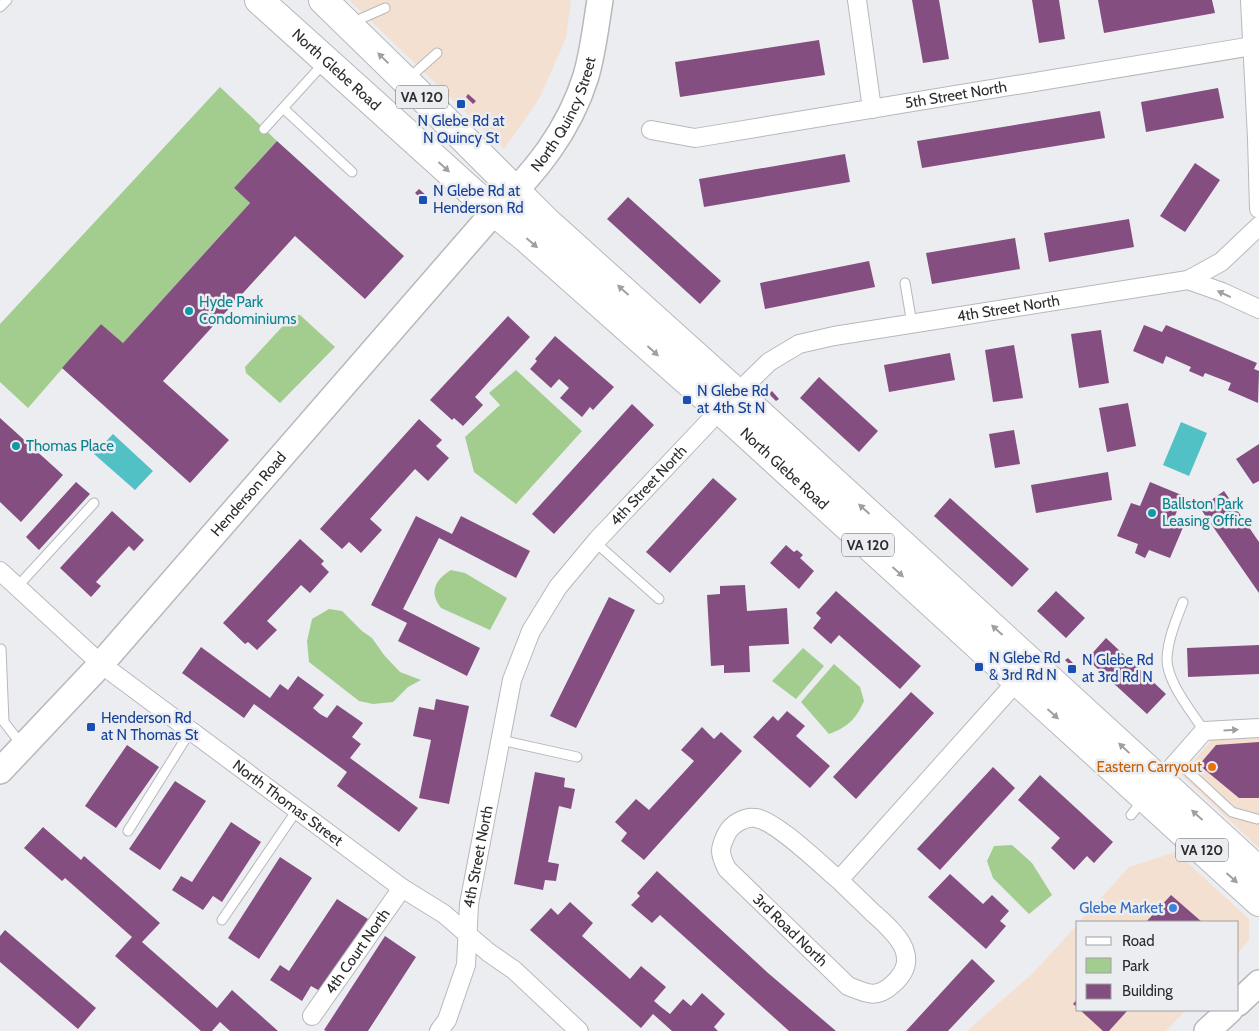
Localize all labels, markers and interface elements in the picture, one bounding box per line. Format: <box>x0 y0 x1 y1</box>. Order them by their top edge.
street label: North Glebe Road <box>288 25 384 114</box>
one-way arrow <box>377 52 389 64</box>
street label: North Quincy Street <box>527 55 599 175</box>
street label: 5th Street North <box>903 78 1008 112</box>
road number: VA 120 <box>396 85 448 108</box>
marker: N Glebe Rd at N Quincy St <box>455 98 467 110</box>
place label: N Glebe Rd at N Quincy St <box>417 112 505 147</box>
one-way arrow <box>438 161 450 173</box>
place label: N Glebe Rd at Henderson Rd <box>433 182 524 217</box>
marker: N Glebe Rd at Henderson Rd <box>417 194 429 206</box>
one-way arrow <box>525 237 537 249</box>
one-way arrow <box>617 285 629 296</box>
one-way arrow <box>1217 290 1231 298</box>
street label: 4th Street North <box>956 291 1061 325</box>
place label: Hyde Park Condominiums <box>199 293 296 328</box>
marker: Hyde Park Condominiums <box>183 305 195 317</box>
one-way arrow <box>647 345 659 357</box>
place label: N Glebe Rd at 4th St N <box>697 382 769 417</box>
marker: N Glebe Rd at 4th St N <box>681 394 693 406</box>
street label: North Glebe Road <box>736 424 832 513</box>
place label: Thomas Place <box>26 437 114 455</box>
marker: Thomas Place <box>10 440 22 452</box>
street label: 4th Street North <box>606 442 691 530</box>
street label: Henderson Road <box>207 448 290 540</box>
place label: Ballston Park Leasing Office <box>1162 495 1252 530</box>
one-way arrow <box>858 503 870 515</box>
marker: Ballston Park Leasing Office <box>1146 507 1158 519</box>
road number: VA 120 <box>842 534 894 556</box>
one-way arrow <box>892 567 905 578</box>
one-way arrow <box>991 624 1003 636</box>
place label: N Glebe Rd & 3rd Rd N <box>989 649 1061 684</box>
place label: N Glebe Rd at 3rd Rd N <box>1082 651 1154 686</box>
marker: N Glebe Rd & 3rd Rd N <box>973 661 985 673</box>
marker: N Glebe Rd at 3rd Rd N <box>1066 663 1078 675</box>
one-way arrow <box>1046 708 1059 719</box>
place label: Henderson Rd at N Thomas St <box>101 709 198 744</box>
marker: Henderson Rd at N Thomas St <box>85 721 97 733</box>
one-way arrow <box>1224 725 1240 733</box>
one-way arrow <box>1118 742 1130 754</box>
street label: North Thomas Street <box>229 756 346 850</box>
place label: Eastern Carryout <box>1097 758 1202 776</box>
marker: Eastern Carryout <box>1206 761 1218 773</box>
street label: 4th Street North <box>459 804 497 909</box>
one-way arrow <box>1192 809 1204 821</box>
road number: VA 120 <box>1176 838 1228 862</box>
one-way arrow <box>1226 872 1238 884</box>
street label: 3rd Road North <box>749 890 831 970</box>
place label: Glebe Market <box>1079 899 1163 917</box>
marker: Glebe Market <box>1167 902 1179 914</box>
street label: 4th Court North <box>321 905 394 998</box>
legend <box>1076 921 1239 1011</box>
text: Road <box>1122 932 1155 950</box>
text: Park <box>1122 957 1149 975</box>
text: Building <box>1122 982 1173 1000</box>

